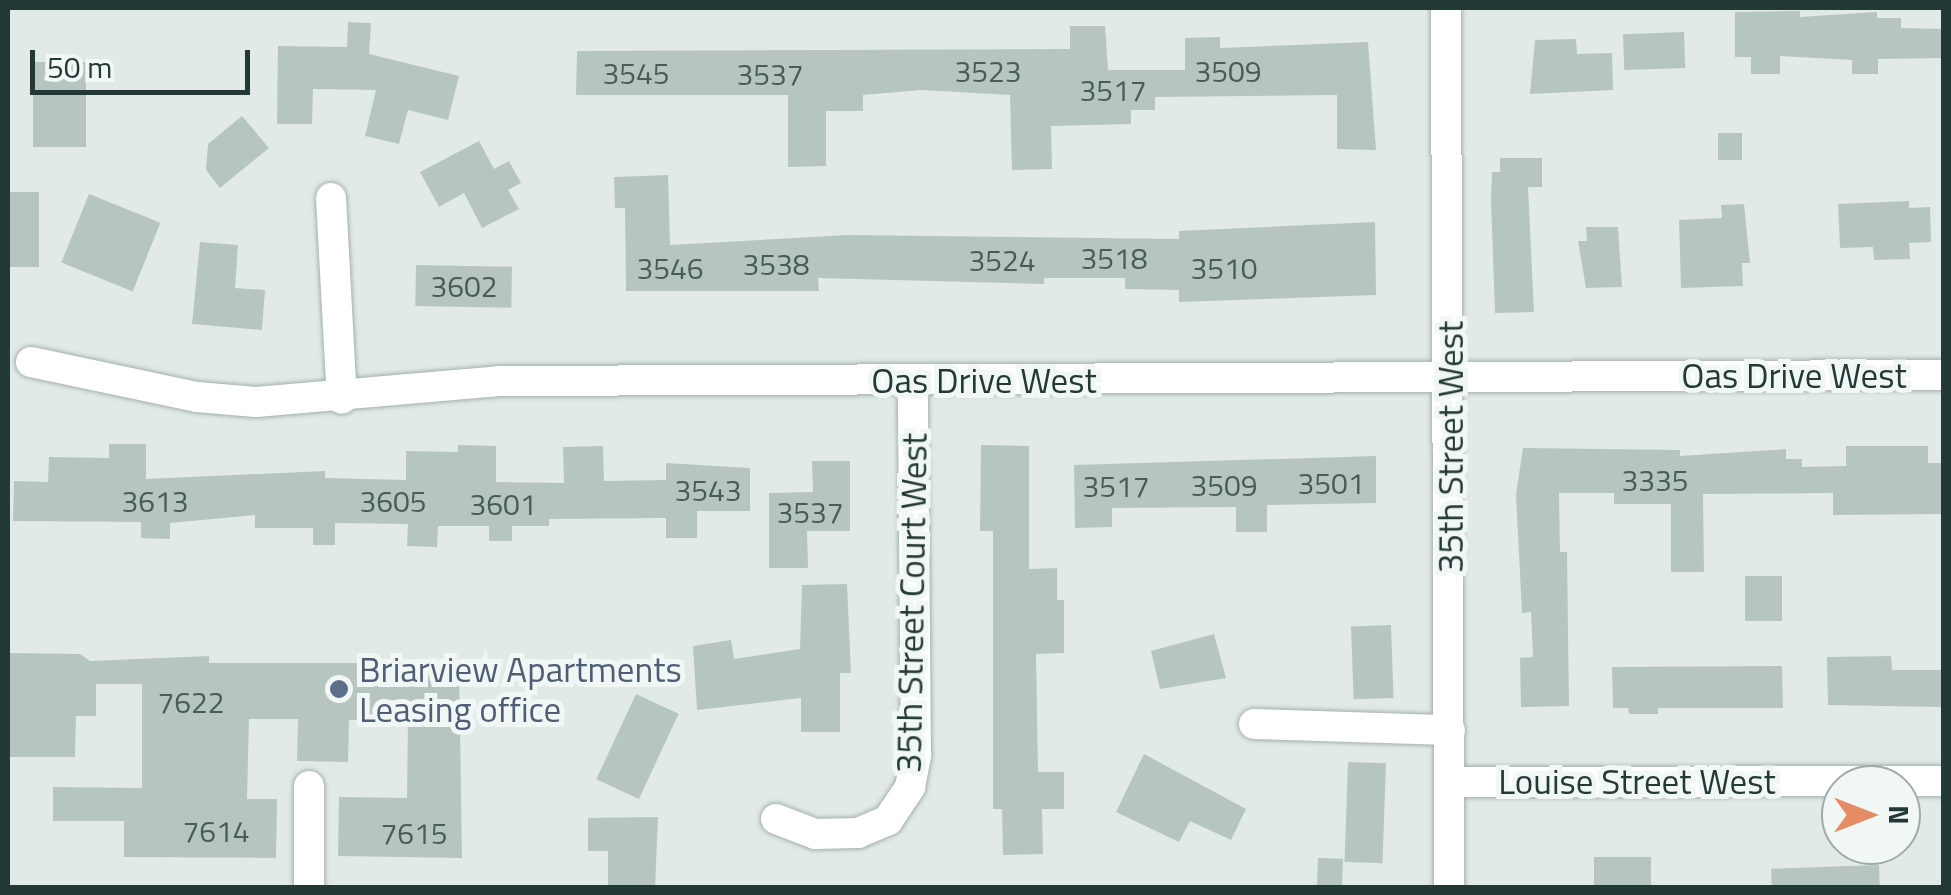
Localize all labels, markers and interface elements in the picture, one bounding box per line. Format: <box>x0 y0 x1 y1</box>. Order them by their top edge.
scale bar <box>35 30 255 92</box>
text: 50 m <box>47 44 112 90</box>
house number: 3523 <box>954 53 1022 89</box>
house number: 3509 <box>1194 53 1262 89</box>
house number: 3545 <box>602 55 670 91</box>
house number: 3537 <box>736 56 804 92</box>
house number: 3517 <box>1079 72 1147 108</box>
house number: 3518 <box>1080 240 1148 276</box>
house number: 3524 <box>968 242 1036 278</box>
house number: 3538 <box>742 246 810 282</box>
house number: 3546 <box>636 250 704 286</box>
house number: 3510 <box>1190 250 1258 286</box>
house number: 3602 <box>430 268 498 304</box>
street label: 35th Street West <box>1429 321 1471 573</box>
street label: Oas Drive West <box>1681 354 1907 396</box>
street label: Oas Drive West <box>871 359 1097 401</box>
street label: 35th Street Court West <box>887 433 935 773</box>
house number: 3335 <box>1621 462 1689 498</box>
house number: 3501 <box>1297 465 1365 501</box>
house number: 3509 <box>1190 467 1258 503</box>
house number: 3517 <box>1082 468 1150 504</box>
house number: 3543 <box>674 472 742 508</box>
house number: 3613 <box>121 483 189 519</box>
house number: 3605 <box>359 483 427 519</box>
house number: 3601 <box>469 486 537 522</box>
house number: 3537 <box>776 494 844 530</box>
place label: Briarview Apartments Leasing office <box>359 648 682 730</box>
marker: Briarview Apartments Leasing office <box>328 678 350 700</box>
house number: 7622 <box>157 684 225 720</box>
street label: Louise Street West <box>1498 760 1776 802</box>
north arrow <box>1821 765 1921 865</box>
text: N <box>1878 805 1921 825</box>
house number: 7614 <box>182 813 250 849</box>
house number: 7615 <box>380 815 448 851</box>

